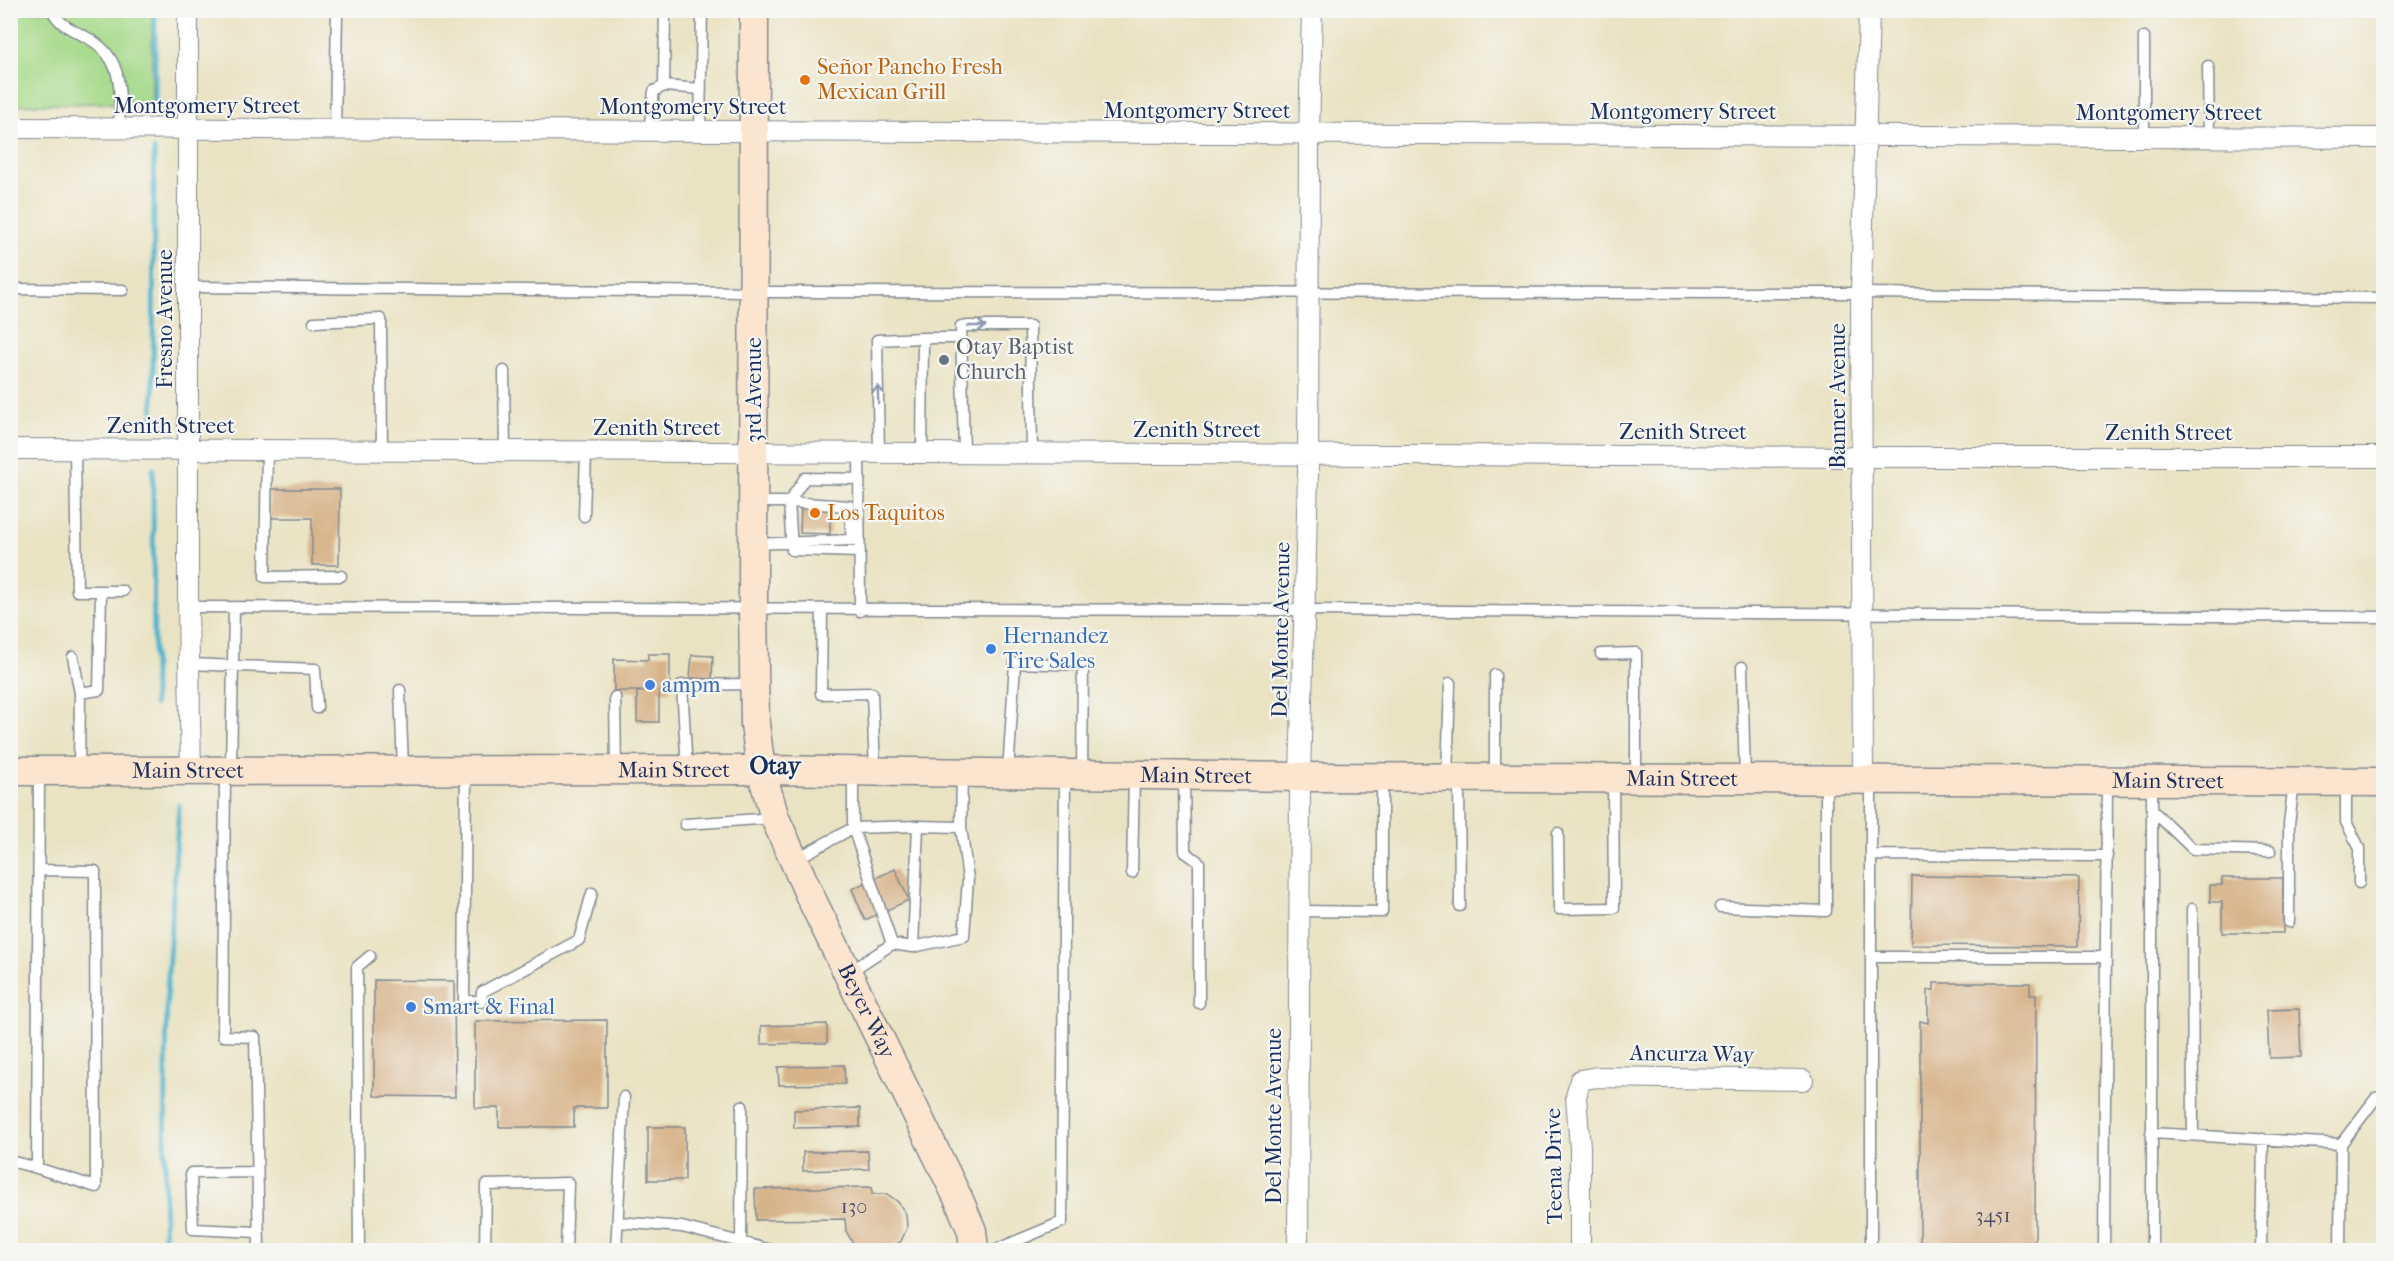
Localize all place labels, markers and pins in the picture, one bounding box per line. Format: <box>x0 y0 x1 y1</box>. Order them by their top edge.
place label: Señor Pancho Fresh Mexican Grill <box>817 54 1004 105</box>
marker: Señor Pancho Fresh Mexican Grill <box>798 73 812 87</box>
place label: Otay Baptist Church <box>956 334 1074 385</box>
marker: Otay Baptist Church <box>937 353 951 367</box>
place label: Los Taquitos <box>827 500 945 526</box>
marker: Los Taquitos <box>808 506 822 520</box>
place label: Hernandez Tire Sales <box>1003 623 1109 674</box>
marker: Hernandez Tire Sales <box>984 642 998 656</box>
place label: ampm <box>662 672 721 698</box>
marker: ampm <box>643 678 657 692</box>
place label: Smart & Final <box>423 994 555 1020</box>
marker: Smart & Final <box>404 1000 418 1014</box>

